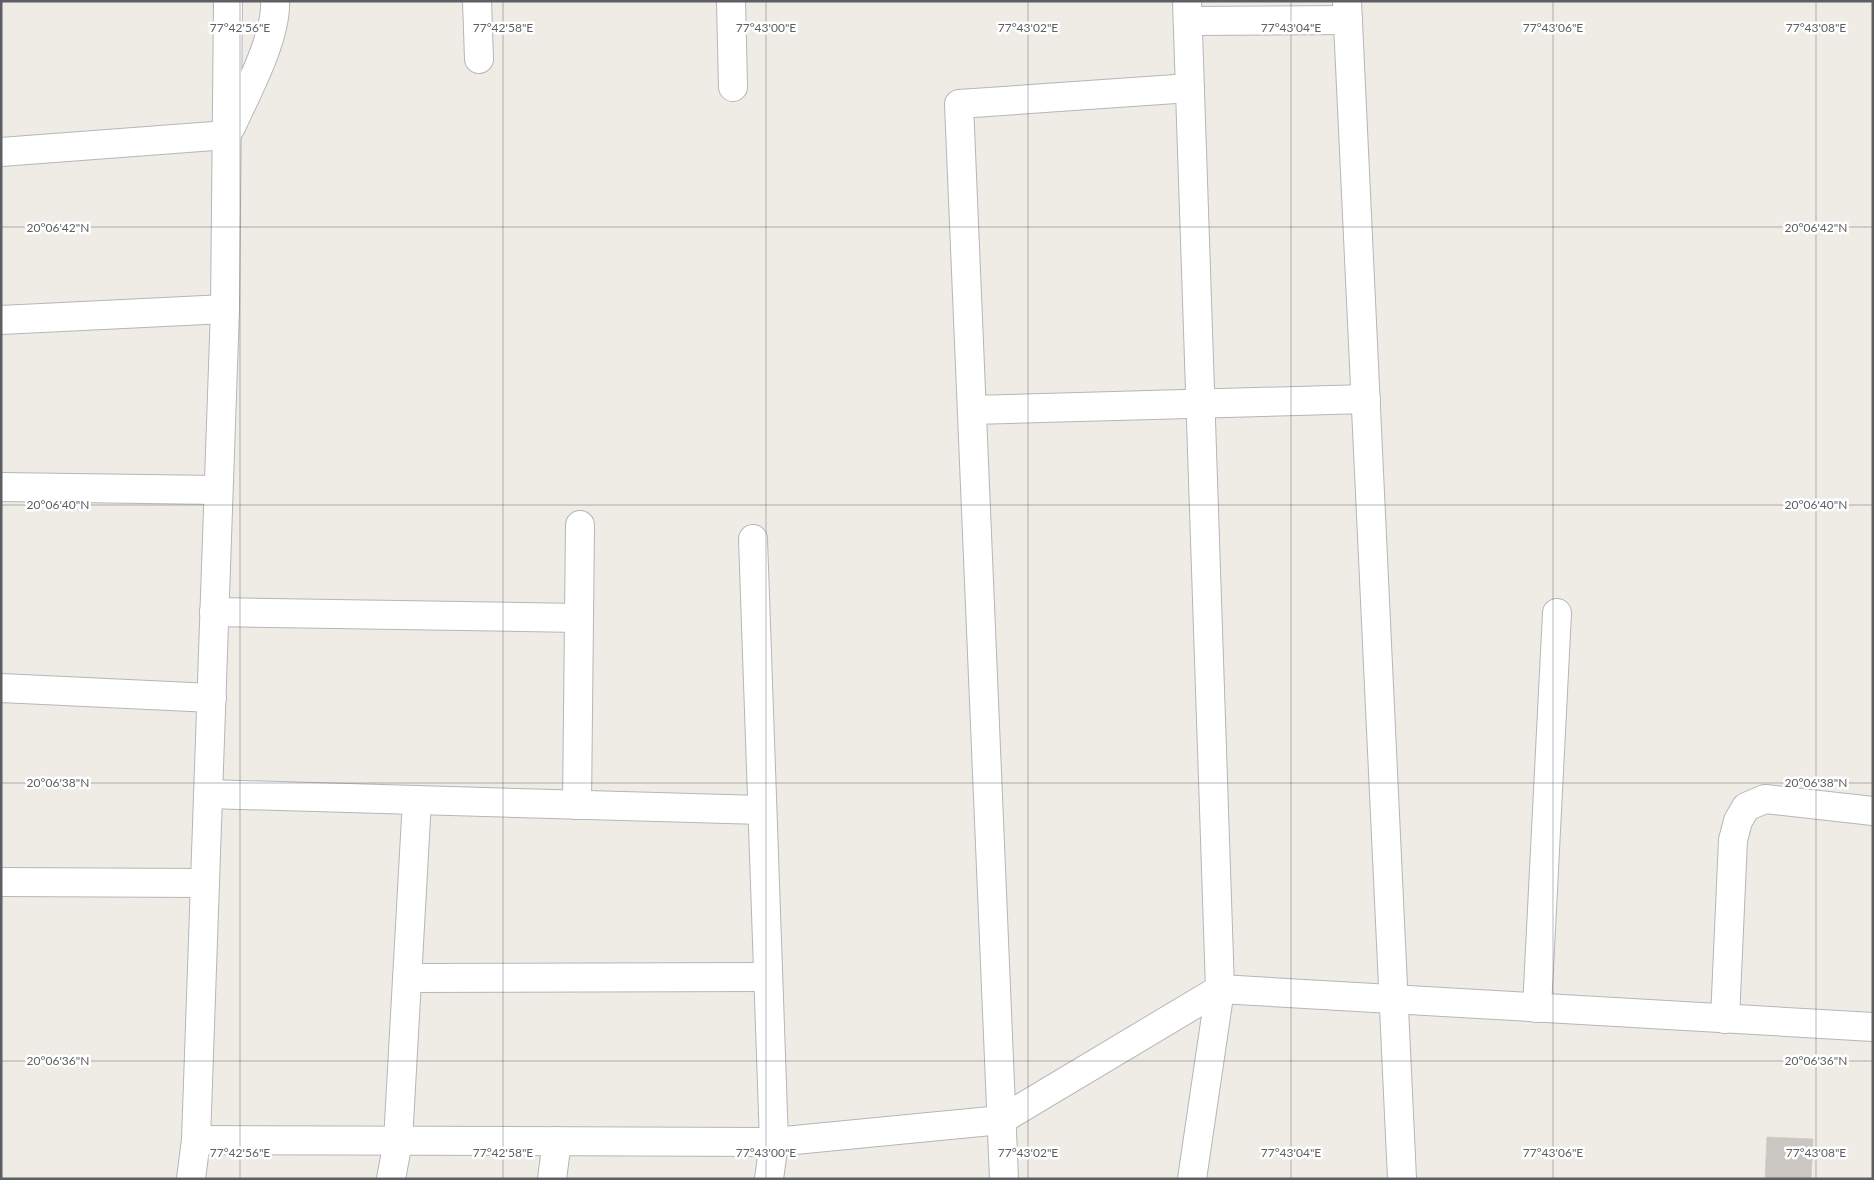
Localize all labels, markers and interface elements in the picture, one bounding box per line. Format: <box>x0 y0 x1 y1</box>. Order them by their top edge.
text: 77°42'56"E <box>210 20 270 35</box>
text: 77°42'58"E <box>473 20 533 35</box>
text: 77°43'00"E <box>736 20 796 35</box>
text: 77°43'02"E <box>998 20 1058 35</box>
text: 77°43'04"E <box>1261 20 1321 35</box>
text: 77°43'06"E <box>1523 20 1583 35</box>
text: 77°43'08"E <box>1786 20 1846 35</box>
text: 20°06'42"N <box>27 220 89 235</box>
text: 20°06'42"N <box>1785 220 1847 235</box>
text: 20°06'40"N <box>27 497 89 512</box>
text: 20°06'40"N <box>1785 497 1847 512</box>
text: 20°06'38"N <box>27 775 89 790</box>
text: 20°06'38"N <box>1785 775 1847 790</box>
text: 20°06'36"N <box>27 1053 89 1068</box>
text: 20°06'36"N <box>1785 1053 1847 1068</box>
text: 77°42'56"E <box>210 1145 270 1160</box>
text: 77°42'58"E <box>473 1145 533 1160</box>
text: 77°43'00"E <box>736 1145 796 1160</box>
text: 77°43'02"E <box>998 1145 1058 1160</box>
text: 77°43'04"E <box>1261 1145 1321 1160</box>
text: 77°43'06"E <box>1523 1145 1583 1160</box>
text: 77°43'08"E <box>1786 1145 1846 1160</box>

